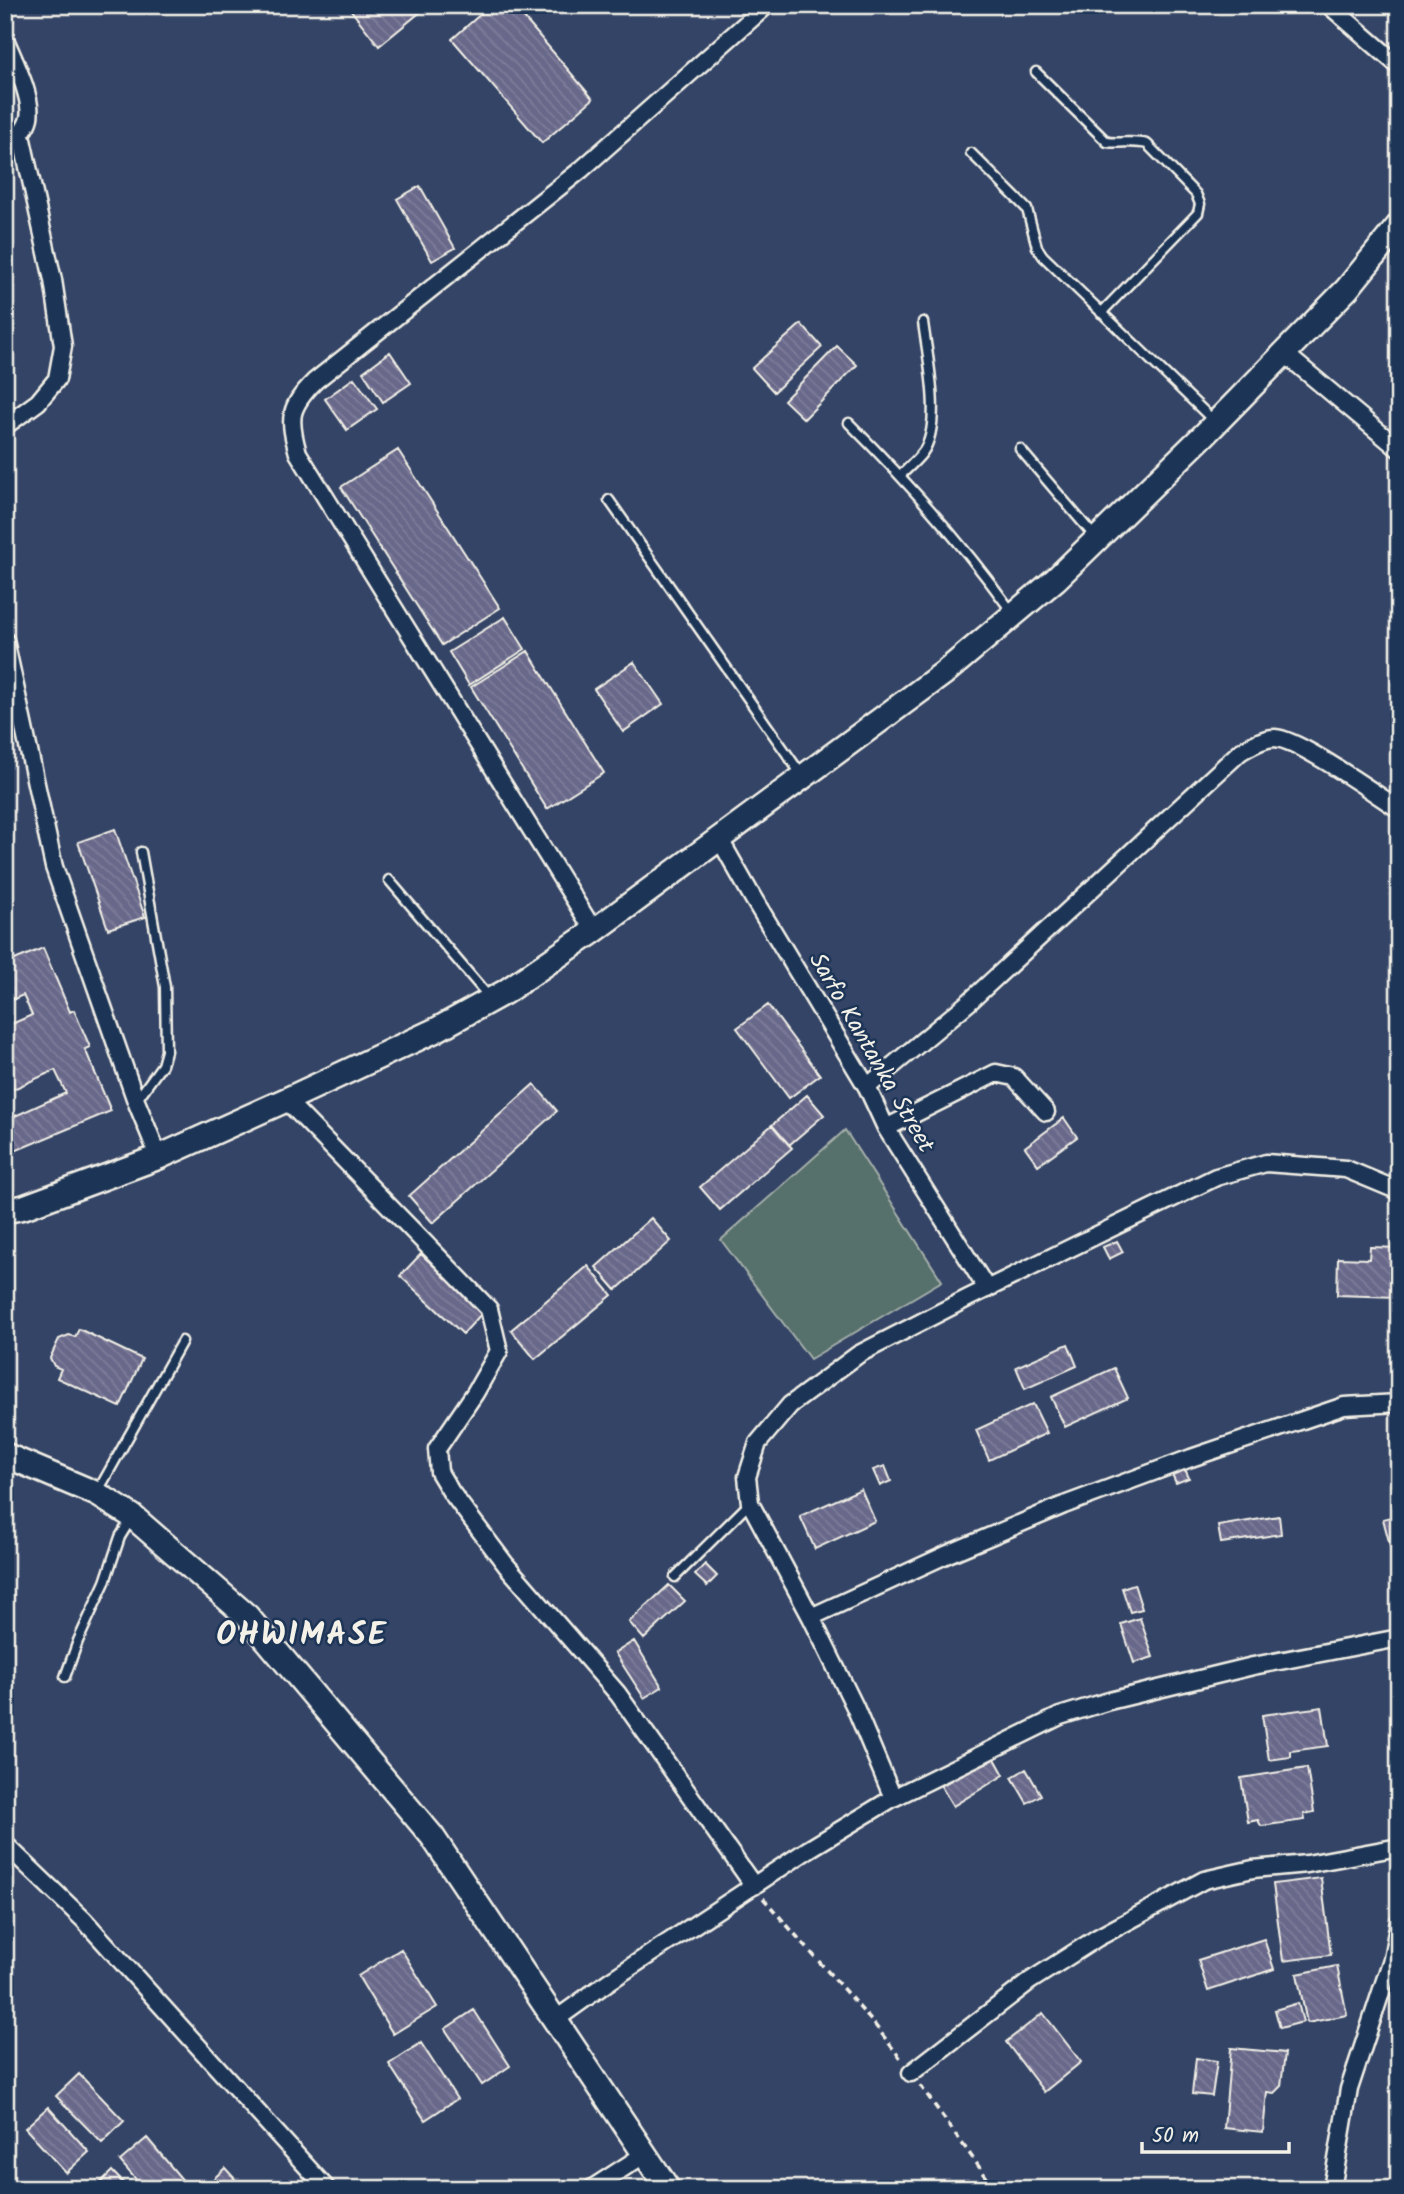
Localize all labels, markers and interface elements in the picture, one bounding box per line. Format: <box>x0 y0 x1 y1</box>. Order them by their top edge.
street label: Sarfo Kantanka Street <box>798 945 945 1161</box>
district label: OHWIMASE <box>216 1610 388 1661</box>
scale bar <box>1142 2110 1288 2154</box>
text: 50 m <box>1152 2120 1199 2153</box>

